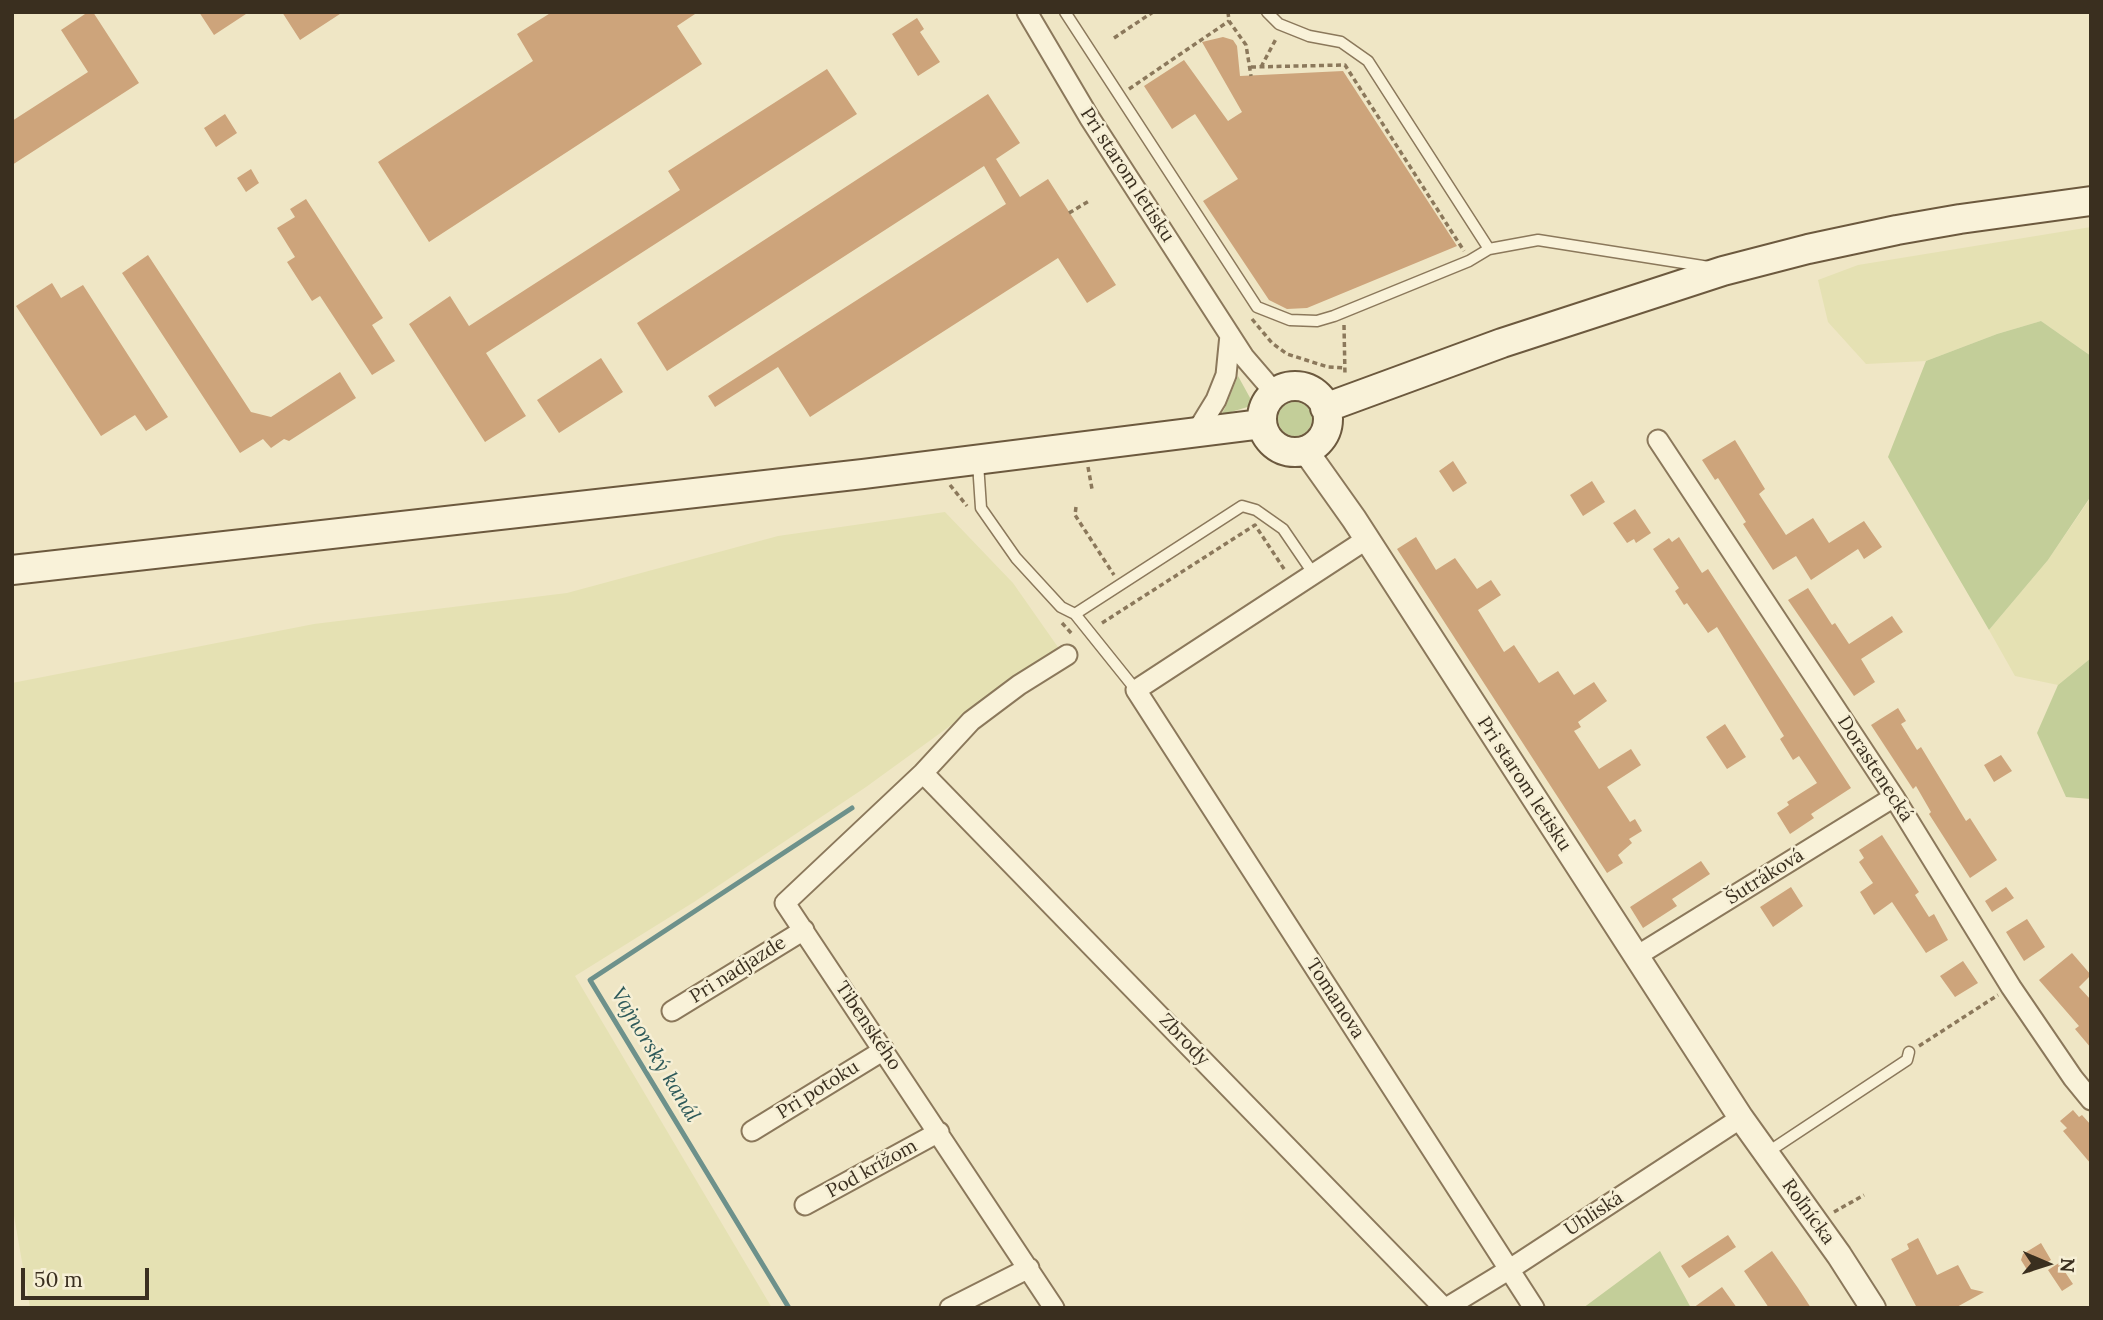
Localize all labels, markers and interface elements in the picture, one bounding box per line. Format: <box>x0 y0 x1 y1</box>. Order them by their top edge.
street label: Pri starom letisku <box>1075 104 1179 246</box>
street label: Dorastenecká <box>1832 712 1918 826</box>
street label: Pri starom letisku <box>1472 713 1576 855</box>
street label: Šutráková <box>1722 844 1808 910</box>
street label: Pri nadjazde <box>686 932 790 1008</box>
street label: Tomanova <box>1301 955 1369 1043</box>
street label: Tibenského <box>830 977 906 1075</box>
water label: Vajnorský kanál <box>605 983 705 1127</box>
street label: Zbrody <box>1154 1009 1214 1071</box>
street label: Pri potoku <box>773 1056 863 1124</box>
street label: Pod krížom <box>823 1135 921 1203</box>
street label: Roľnícka <box>1777 1175 1839 1249</box>
street label: Uhliská <box>1561 1187 1627 1241</box>
north arrow <box>2012 1229 2082 1299</box>
scale bar <box>24 1254 152 1298</box>
text: N <box>2056 1257 2080 1273</box>
text: 50 m <box>34 1266 83 1293</box>

